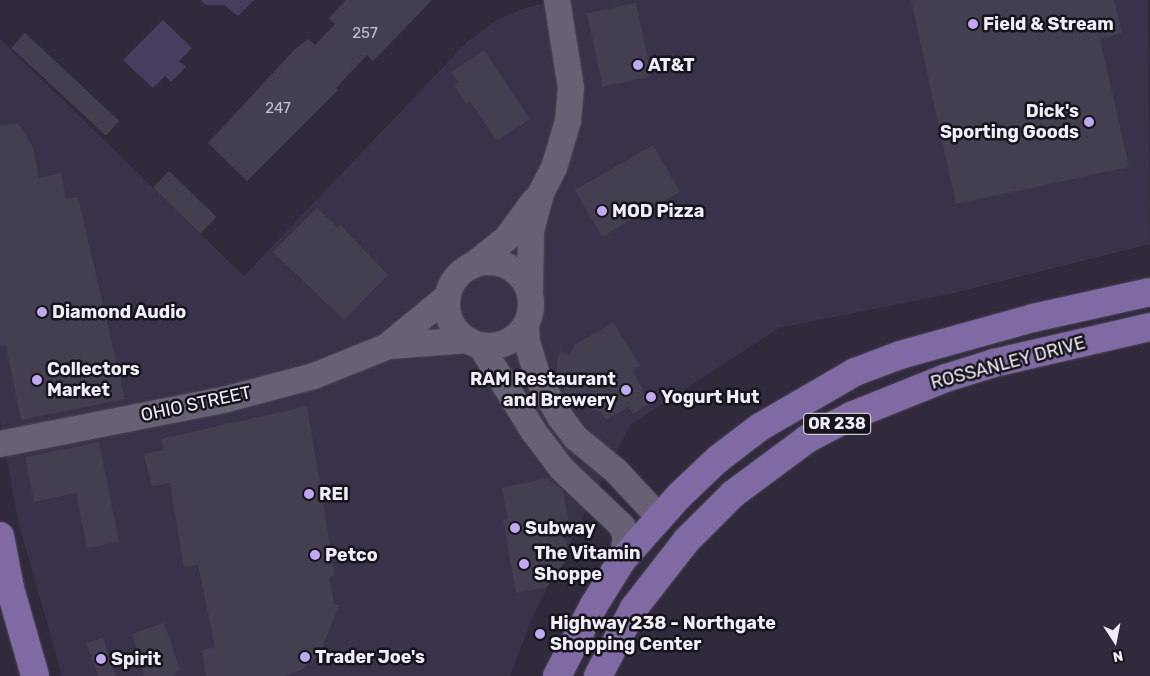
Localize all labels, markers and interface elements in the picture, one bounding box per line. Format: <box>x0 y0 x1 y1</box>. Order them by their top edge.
place label: Field & Stream <box>983 13 1114 35</box>
marker: Field & Stream <box>967 18 979 30</box>
house number: 257 <box>352 25 378 43</box>
place label: AT&T <box>648 54 694 76</box>
marker: AT&T <box>632 59 644 71</box>
house number: 247 <box>265 100 291 118</box>
place label: Dick's Sporting Goods <box>940 101 1079 144</box>
marker: Dick's Sporting Goods <box>1083 116 1095 128</box>
place label: MOD Pizza <box>612 200 704 222</box>
marker: MOD Pizza <box>596 205 608 217</box>
place label: Diamond Audio <box>52 301 187 323</box>
marker: Diamond Audio <box>36 306 48 318</box>
street label: ROSSANLEY DRIVE <box>928 332 1088 394</box>
place label: Collectors Market <box>47 359 140 402</box>
place label: RAM Restaurant and Brewery <box>470 369 616 412</box>
marker: Collectors Market <box>31 374 43 386</box>
street label: OHIO STREET <box>139 382 253 426</box>
marker: RAM Restaurant and Brewery <box>620 384 632 396</box>
place label: Yogurt Hut <box>661 386 759 408</box>
marker: Yogurt Hut <box>645 391 657 403</box>
road number: OR 238 <box>802 410 872 438</box>
place label: REI <box>319 483 349 505</box>
marker: REI <box>303 488 315 500</box>
place label: Subway <box>525 517 595 539</box>
marker: Subway <box>509 522 521 534</box>
place label: The Vitamin Shoppe <box>534 543 641 586</box>
place label: Petco <box>325 544 378 566</box>
marker: Petco <box>309 549 321 561</box>
marker: The Vitamin Shoppe <box>518 558 530 570</box>
place label: Highway 238 - Northgate Shopping Center <box>550 613 776 656</box>
north arrow <box>1090 616 1140 666</box>
marker: Highway 238 - Northgate Shopping Center <box>534 628 546 640</box>
place label: Trader Joe's <box>315 646 425 668</box>
text: N <box>1111 647 1125 666</box>
place label: Spirit <box>111 648 161 670</box>
marker: Trader Joe's <box>299 651 311 663</box>
marker: Spirit <box>95 653 107 665</box>

